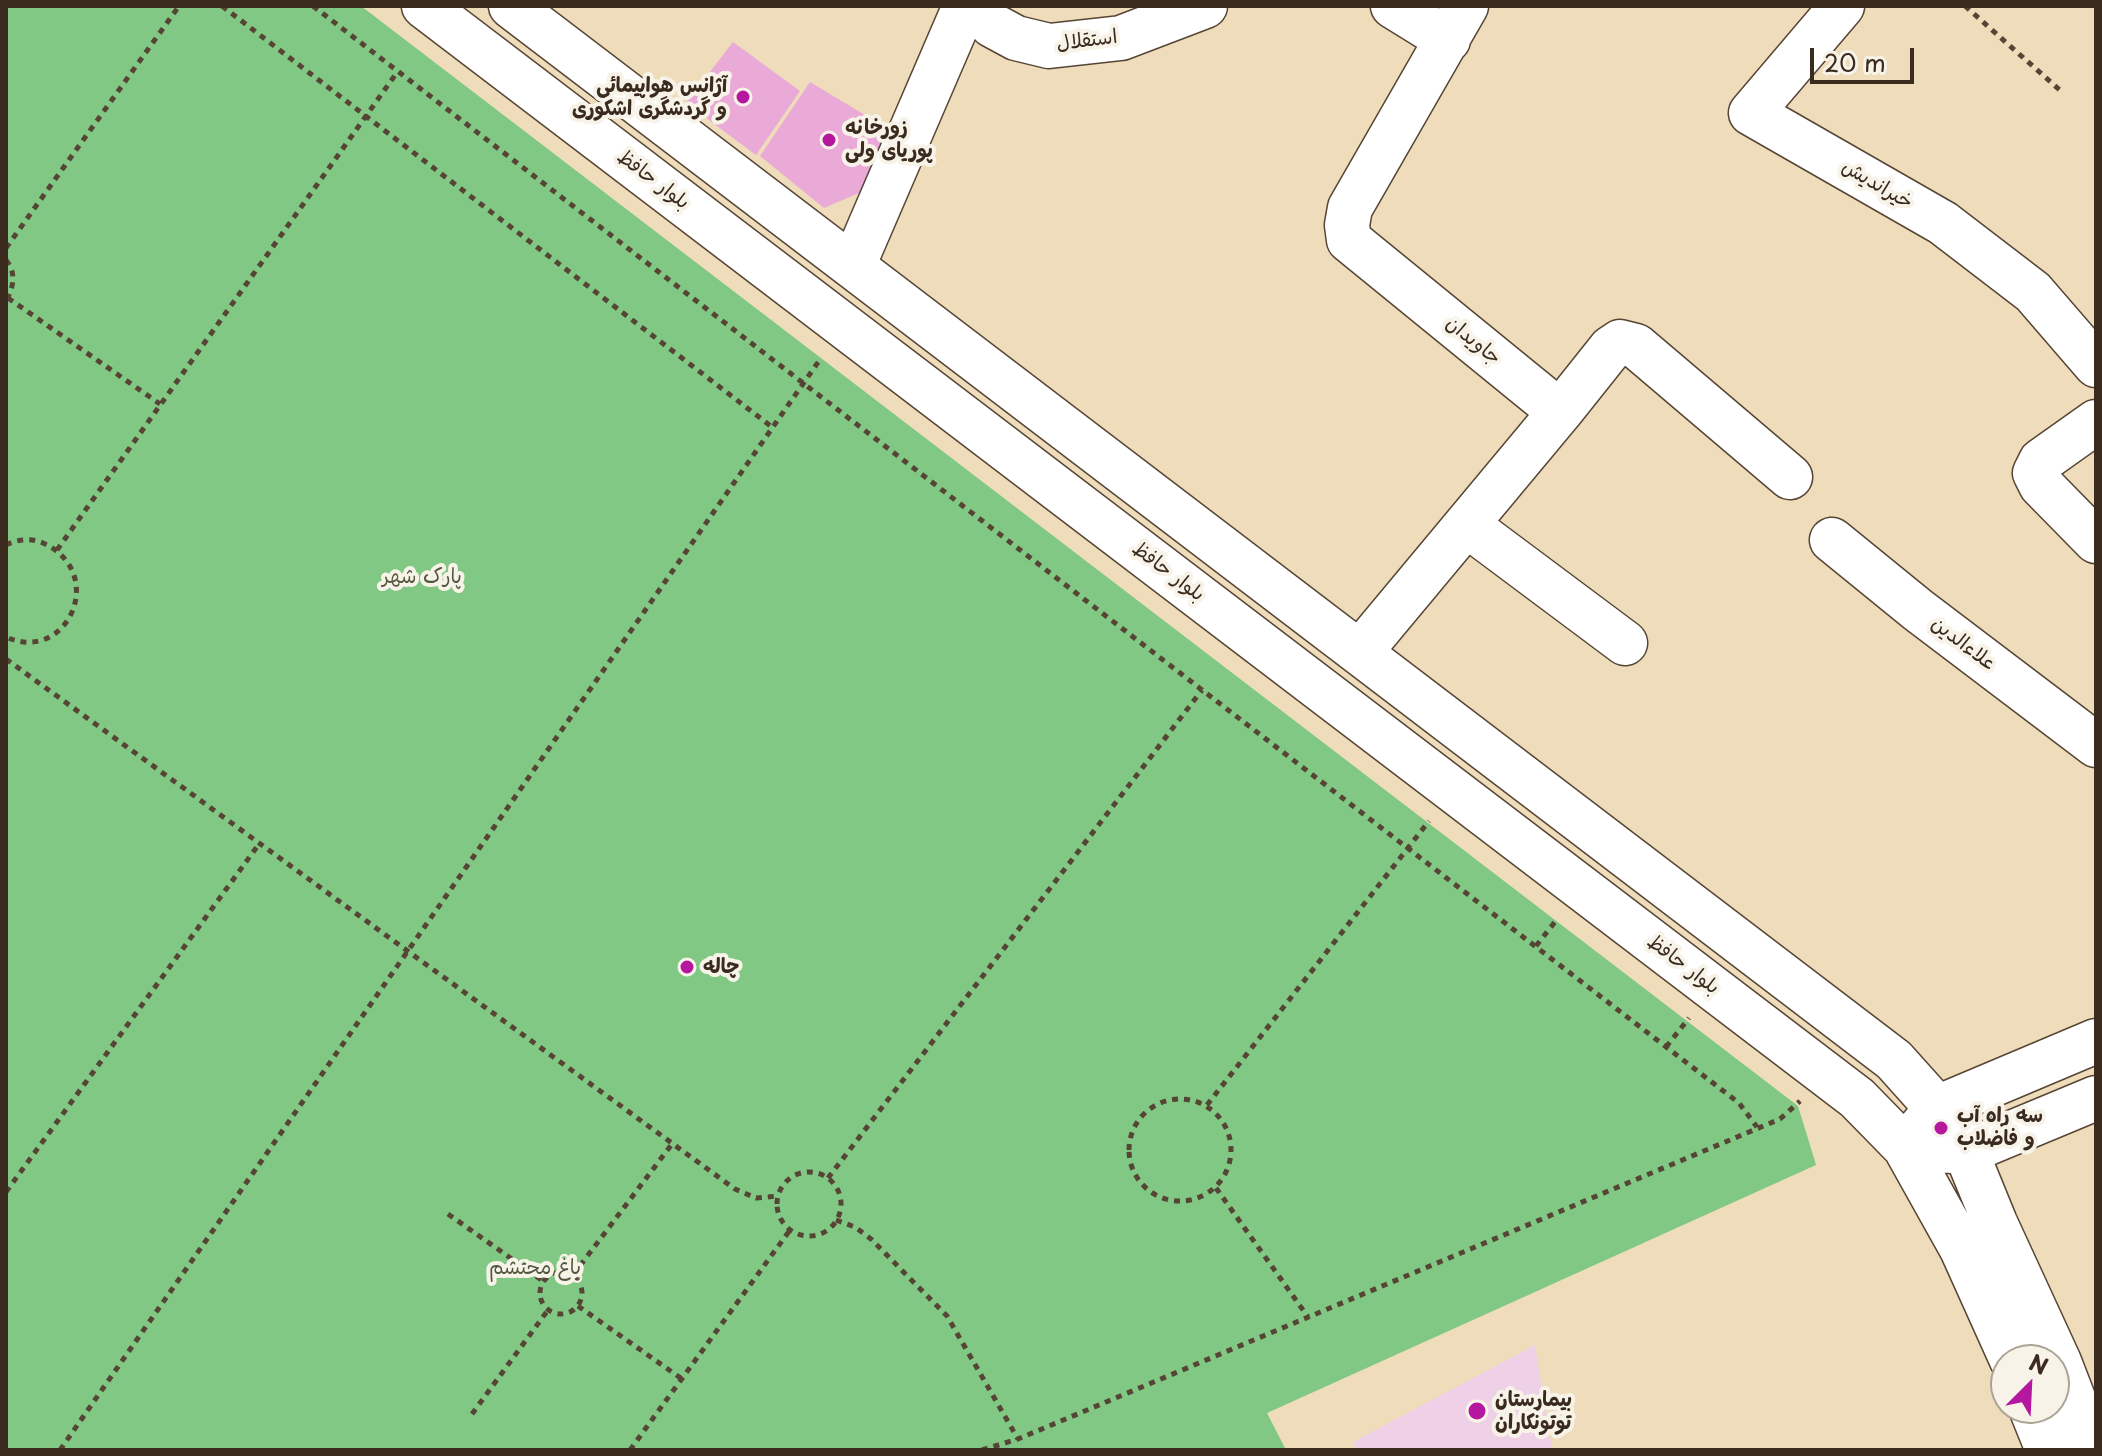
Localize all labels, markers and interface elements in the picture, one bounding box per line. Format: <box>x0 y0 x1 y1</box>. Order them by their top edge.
street label: استقلال <box>1055 25 1119 57</box>
scale bar <box>1814 32 1918 82</box>
text: 20 m <box>1824 44 1886 80</box>
place label: آژانس هواپیمائی و گردشگری اشکوری <box>572 74 727 121</box>
marker: آژانس هواپیمائی و گردشگری اشکوری <box>734 88 752 106</box>
place label: زورخانه پوریای ولی <box>845 116 933 163</box>
marker: زورخانه پوریای ولی <box>820 131 838 149</box>
street label: بلوار حافظ <box>612 145 694 215</box>
street label: خیراندیش <box>1837 155 1917 215</box>
street label: جاویدان <box>1441 312 1505 370</box>
street label: بلوار حافظ <box>1127 537 1209 607</box>
park label: پارک شهر <box>382 565 462 589</box>
street label: علاءالدین <box>1926 612 2000 676</box>
street label: بلوار حافظ <box>1642 930 1724 1000</box>
place label: چاله <box>703 955 739 979</box>
marker: چاله <box>678 958 696 976</box>
place label: سه راه آب و فاضلاب <box>1957 1104 2043 1151</box>
marker: سه راه آب و فاضلاب <box>1932 1119 1950 1137</box>
park label: باغ محتشم <box>489 1256 581 1280</box>
north arrow <box>1990 1344 2070 1424</box>
text: N <box>2024 1345 2054 1382</box>
place label: بیمارستان توتونکاران <box>1495 1388 1572 1435</box>
marker: بیمارستان توتونکاران <box>1466 1400 1488 1422</box>

